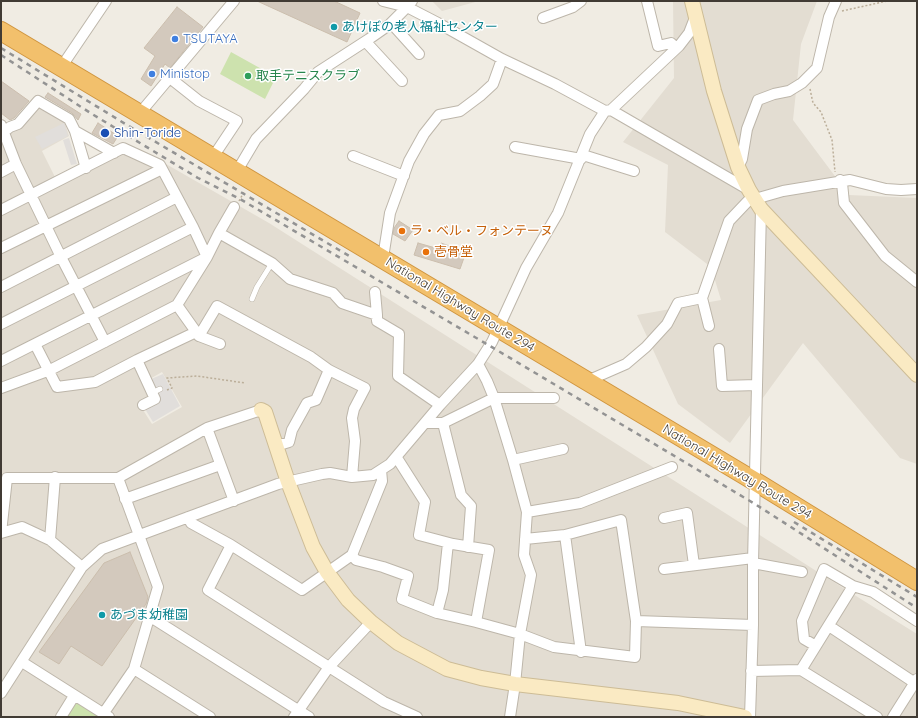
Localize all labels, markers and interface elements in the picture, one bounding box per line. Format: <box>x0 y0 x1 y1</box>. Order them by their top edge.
place label: あけぼの老人福祉センター <box>342 19 498 35</box>
marker: あけぼの老人福祉センター <box>329 22 339 32</box>
place label: TSUTAYA <box>183 31 238 47</box>
marker: TSUTAYA <box>170 34 180 44</box>
place label: Ministop <box>160 66 210 82</box>
place label: 取手テニスクラブ <box>256 68 360 84</box>
marker: Ministop <box>147 69 157 79</box>
marker: 取手テニスクラブ <box>243 71 253 81</box>
place label: Shin-Toride <box>114 125 181 141</box>
marker: Shin-Toride <box>99 127 111 139</box>
place label: ラ・ベル・フォンテーヌ <box>410 223 553 239</box>
marker: ラ・ベル・フォンテーヌ <box>397 226 407 236</box>
place label: 壱骨堂 <box>434 244 473 260</box>
marker: 壱骨堂 <box>421 247 431 257</box>
street label: National Highway Route 294 <box>383 254 537 356</box>
street label: National Highway Route 294 <box>660 421 814 523</box>
place label: あづま幼稚園 <box>110 607 188 623</box>
marker: あづま幼稚園 <box>97 610 107 620</box>

